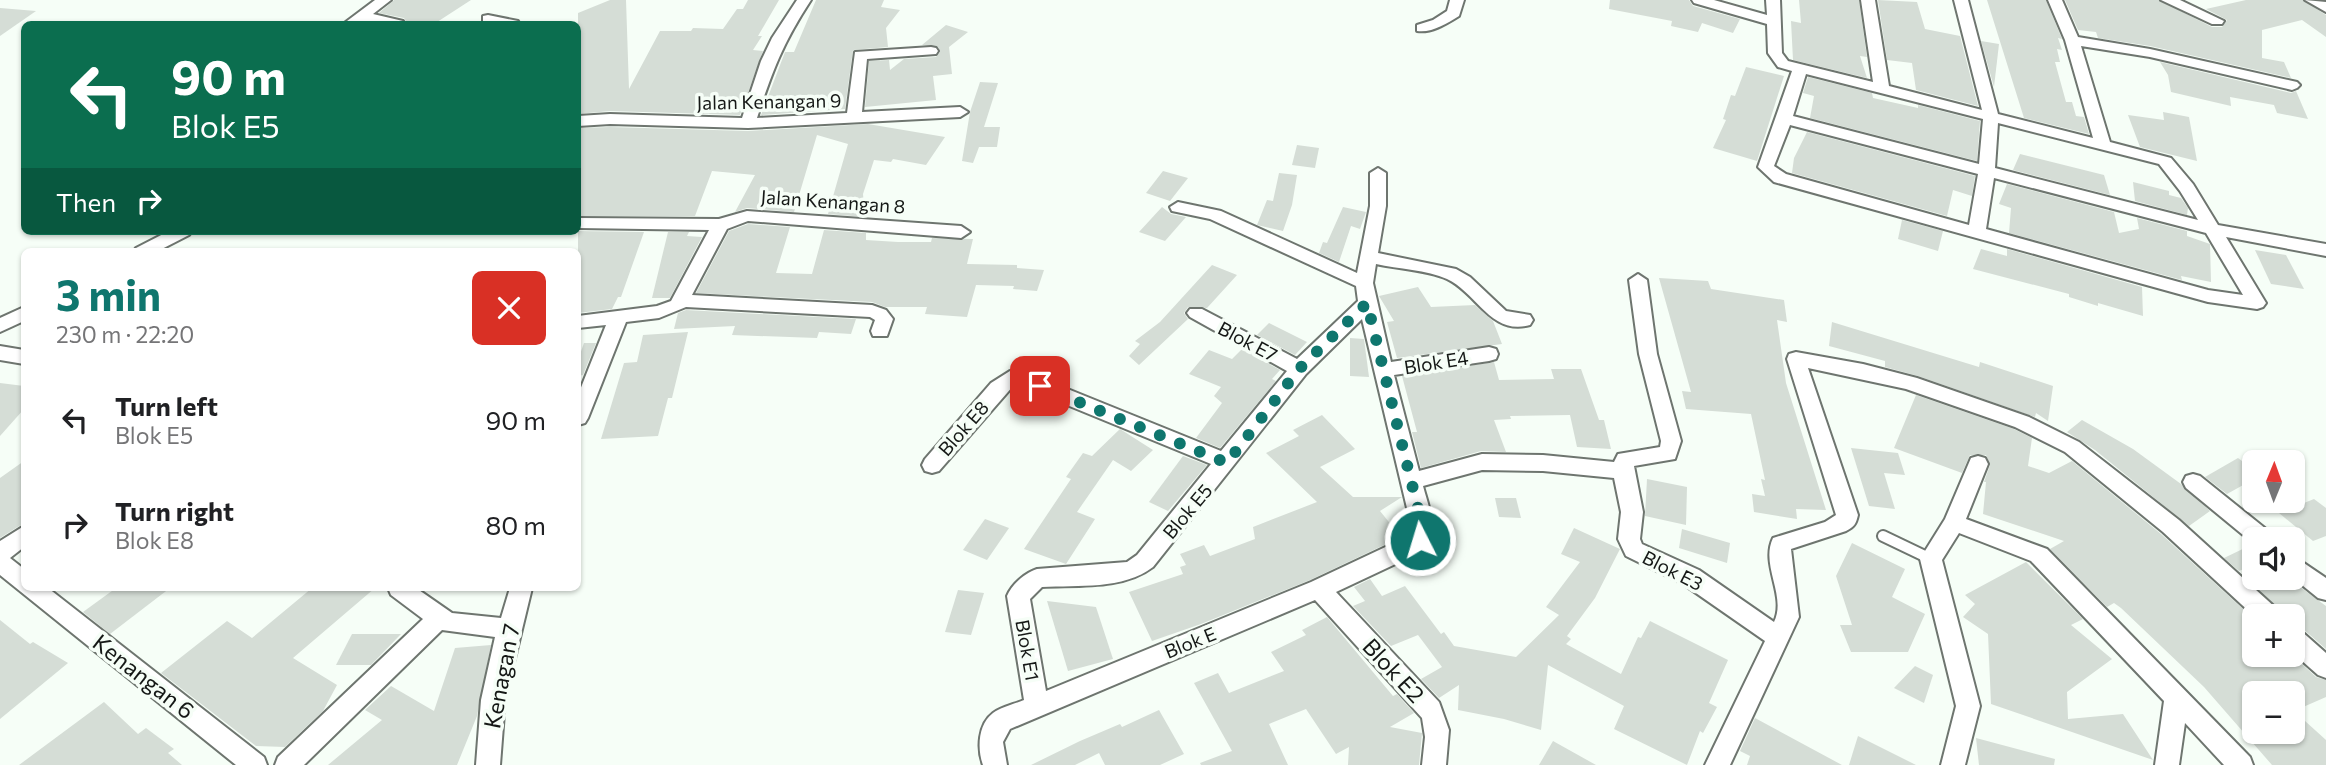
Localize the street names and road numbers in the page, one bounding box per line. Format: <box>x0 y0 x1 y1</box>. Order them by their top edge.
street label: Jalan Kenangan 9 <box>696 88 842 114</box>
street label: Jalan Kenangan 8 <box>760 184 906 218</box>
street label: Blok E7 <box>1214 316 1282 366</box>
street label: Blok E4 <box>1402 346 1470 378</box>
street label: Blok E8 <box>933 396 993 460</box>
street label: Blok E5 <box>1157 479 1217 543</box>
street label: Blok E3 <box>1639 545 1707 595</box>
street label: Blok E1 <box>1011 618 1045 682</box>
street label: Kenagan 7 <box>477 621 525 731</box>
street label: Blok E <box>1161 621 1219 663</box>
street label: Kenangan 6 <box>88 628 200 724</box>
street label: Blok E2 <box>1357 632 1431 708</box>

